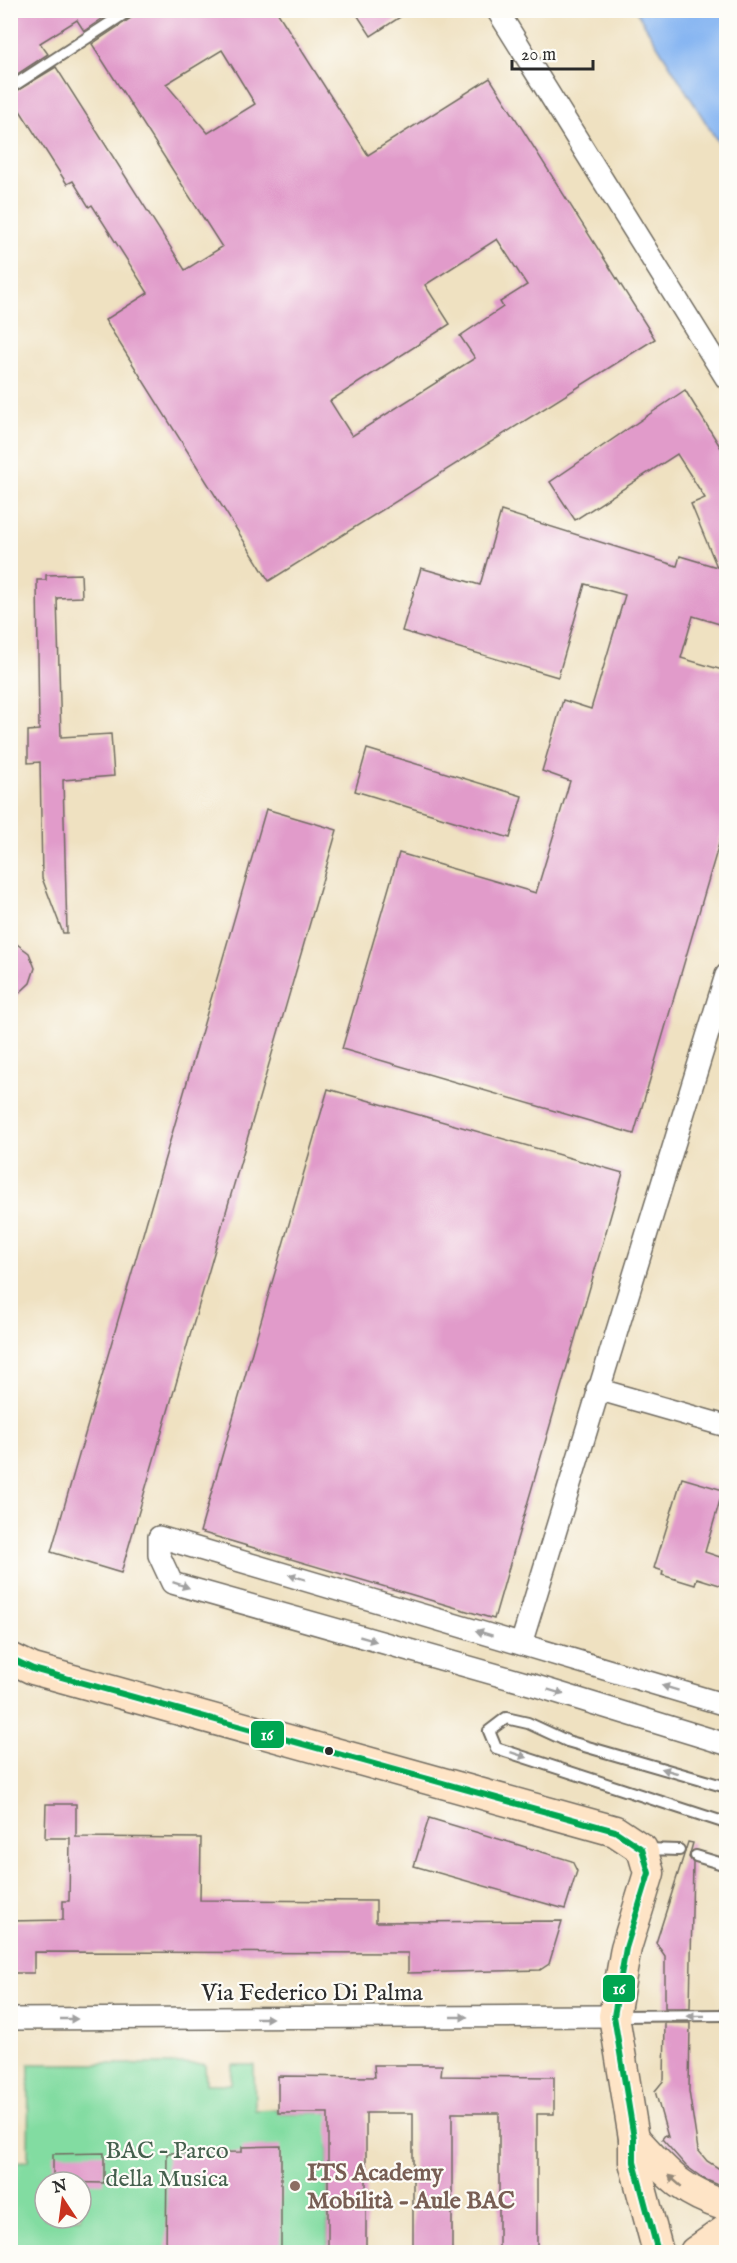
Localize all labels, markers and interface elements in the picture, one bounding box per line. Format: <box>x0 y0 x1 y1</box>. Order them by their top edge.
scale bar <box>512 33 593 71</box>
text: 20 m <box>521 44 556 67</box>
one-way arrow <box>288 1572 306 1581</box>
one-way arrow <box>172 1581 190 1591</box>
one-way arrow <box>474 1628 492 1637</box>
one-way arrow <box>359 1635 377 1644</box>
one-way arrow <box>661 1683 679 1692</box>
one-way arrow <box>547 1688 565 1697</box>
line badge: 16 <box>250 1720 285 1749</box>
text: 16 <box>261 1726 275 1746</box>
unlabelled marker <box>323 1745 335 1757</box>
one-way arrow <box>510 1751 528 1760</box>
one-way arrow <box>661 1766 679 1775</box>
line badge: 16 <box>602 1974 636 2003</box>
street label: Via Federico Di Palma <box>200 1978 423 2009</box>
text: 16 <box>613 1980 627 2000</box>
one-way arrow <box>686 2011 705 2021</box>
one-way arrow <box>449 2012 468 2022</box>
one-way arrow <box>254 2013 273 2023</box>
one-way arrow <box>59 2014 78 2024</box>
park label: BAC – Parco della Musica <box>105 2136 229 2195</box>
place label: ITS Academy Mobilità - Aule BAC <box>307 2158 515 2217</box>
north arrow <box>33 2170 93 2230</box>
one-way arrow <box>667 2174 683 2187</box>
text: N <box>50 2176 69 2199</box>
marker: ITS Academy Mobilità - Aule BAC <box>288 2179 302 2193</box>

